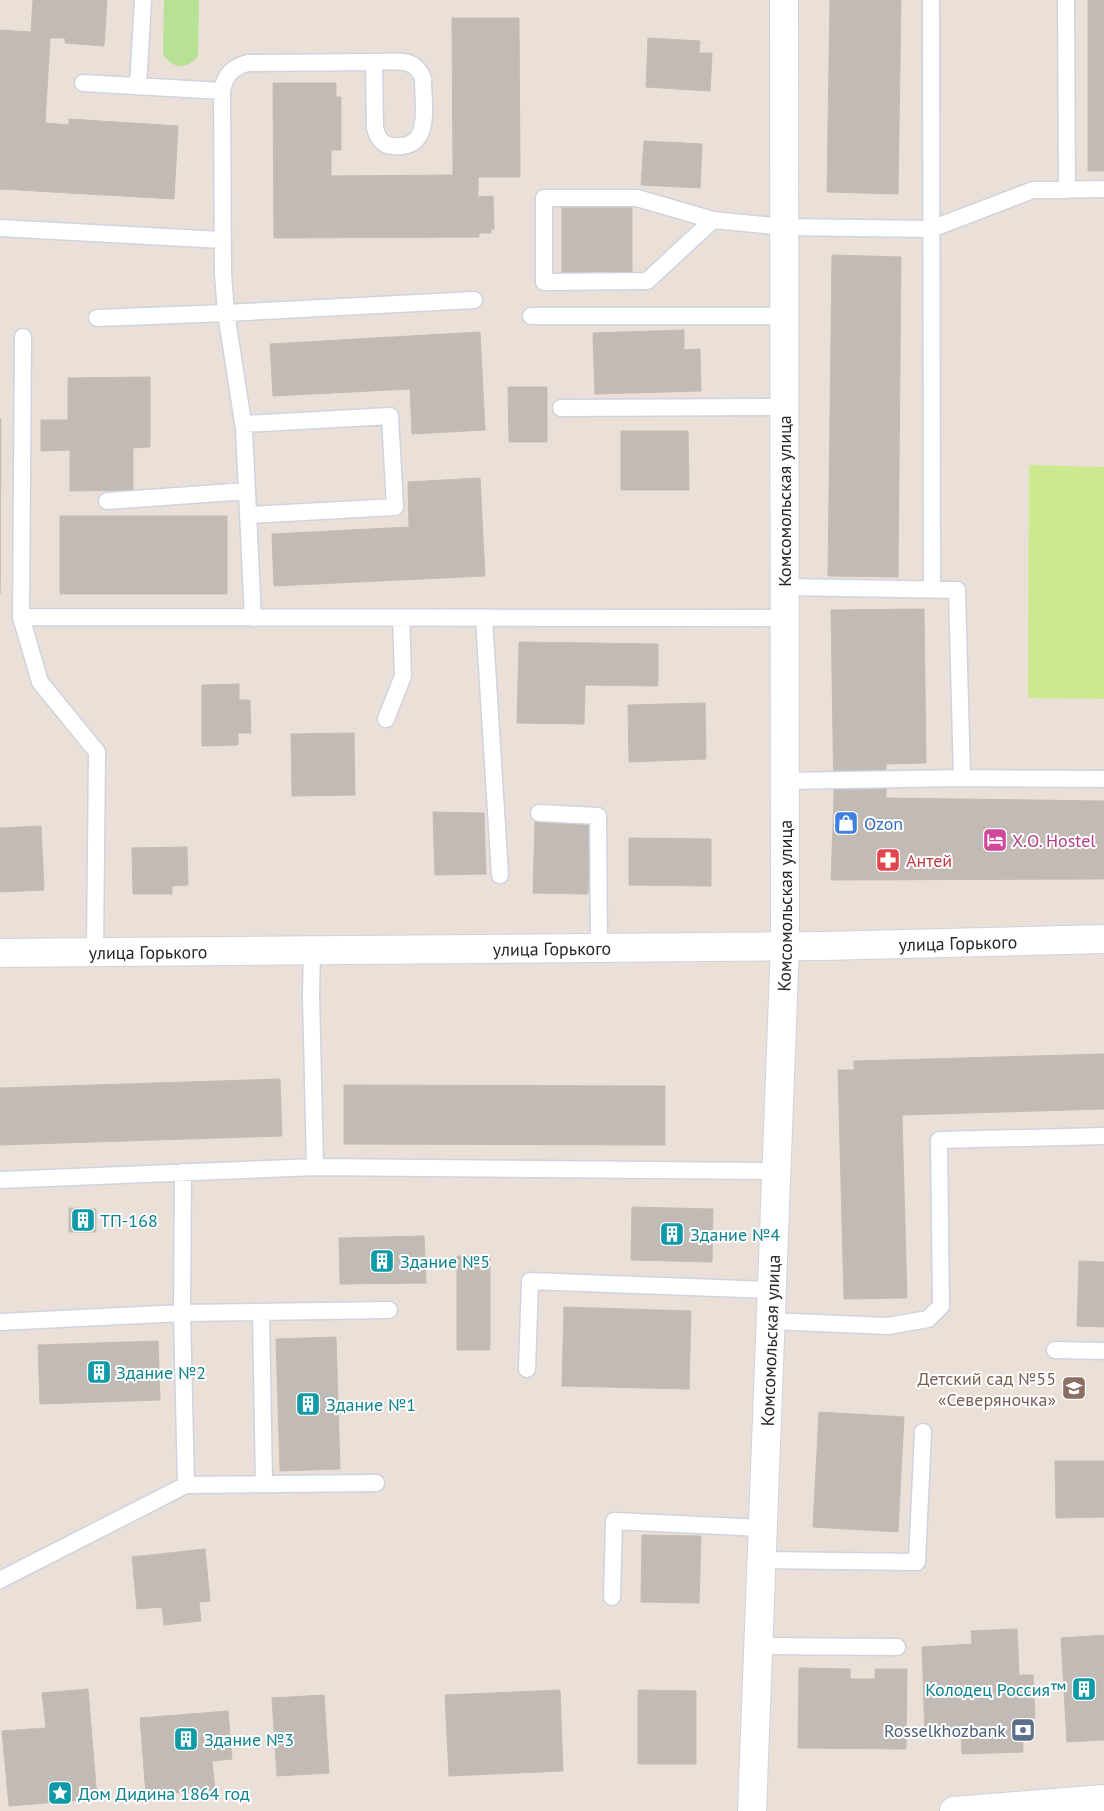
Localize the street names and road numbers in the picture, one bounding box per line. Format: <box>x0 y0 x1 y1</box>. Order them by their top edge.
street label: Комсомольская улица <box>773 415 796 587</box>
street label: Комсомольская улица <box>772 820 797 992</box>
street label: улица Горького <box>898 930 1017 956</box>
street label: улица Горького <box>493 936 611 960</box>
street label: улица Горького <box>89 940 207 964</box>
street label: Комсомольская улица <box>755 1254 785 1427</box>

